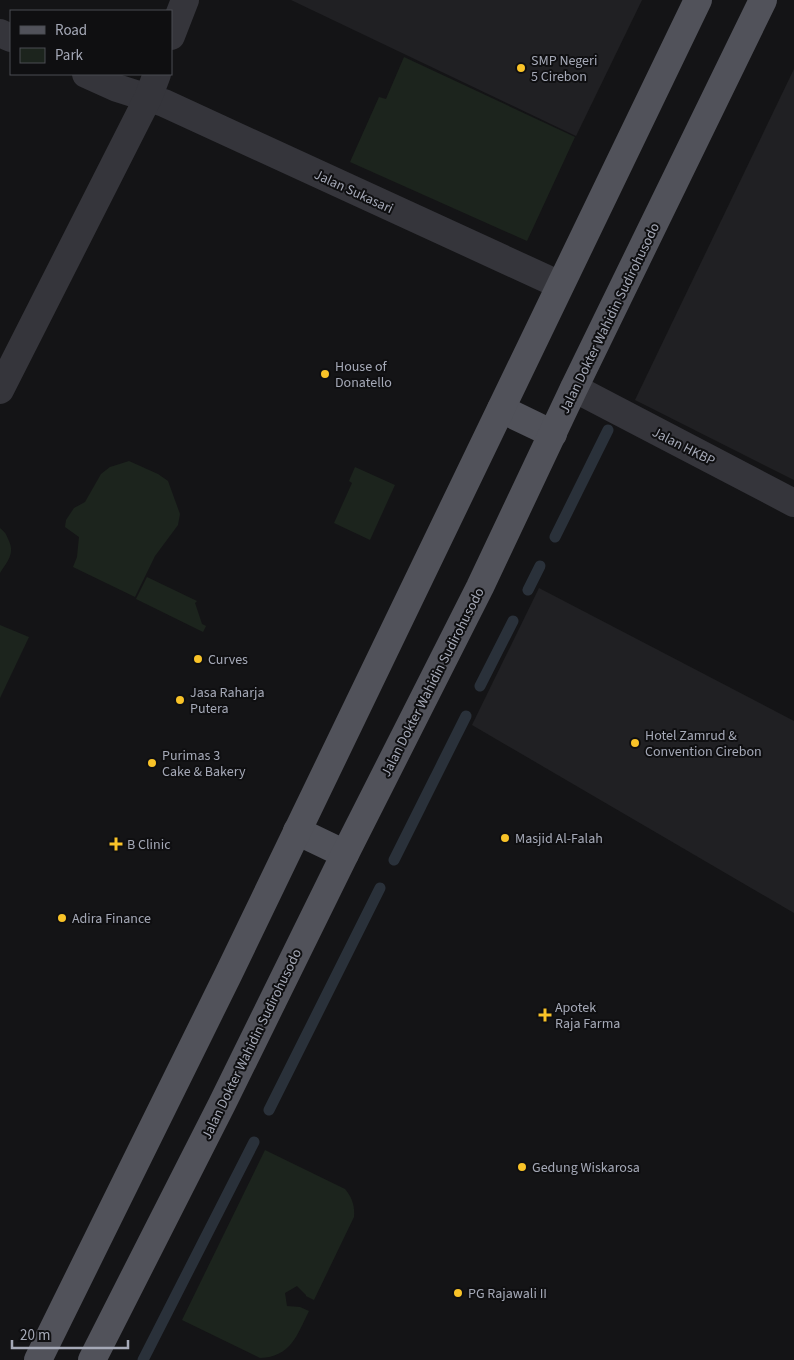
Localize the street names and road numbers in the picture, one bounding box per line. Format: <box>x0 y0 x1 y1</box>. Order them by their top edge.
street label: Jalan Sukasari <box>311 165 396 219</box>
street label: Jalan Dokter Wahidin Sudirohusodo <box>555 220 665 417</box>
street label: Jalan HKBP <box>649 422 719 471</box>
street label: Jalan Dokter Wahidin Sudirohusodo <box>376 584 489 781</box>
street label: Jalan Dokter Wahidin Sudirohusodo <box>197 946 307 1143</box>

